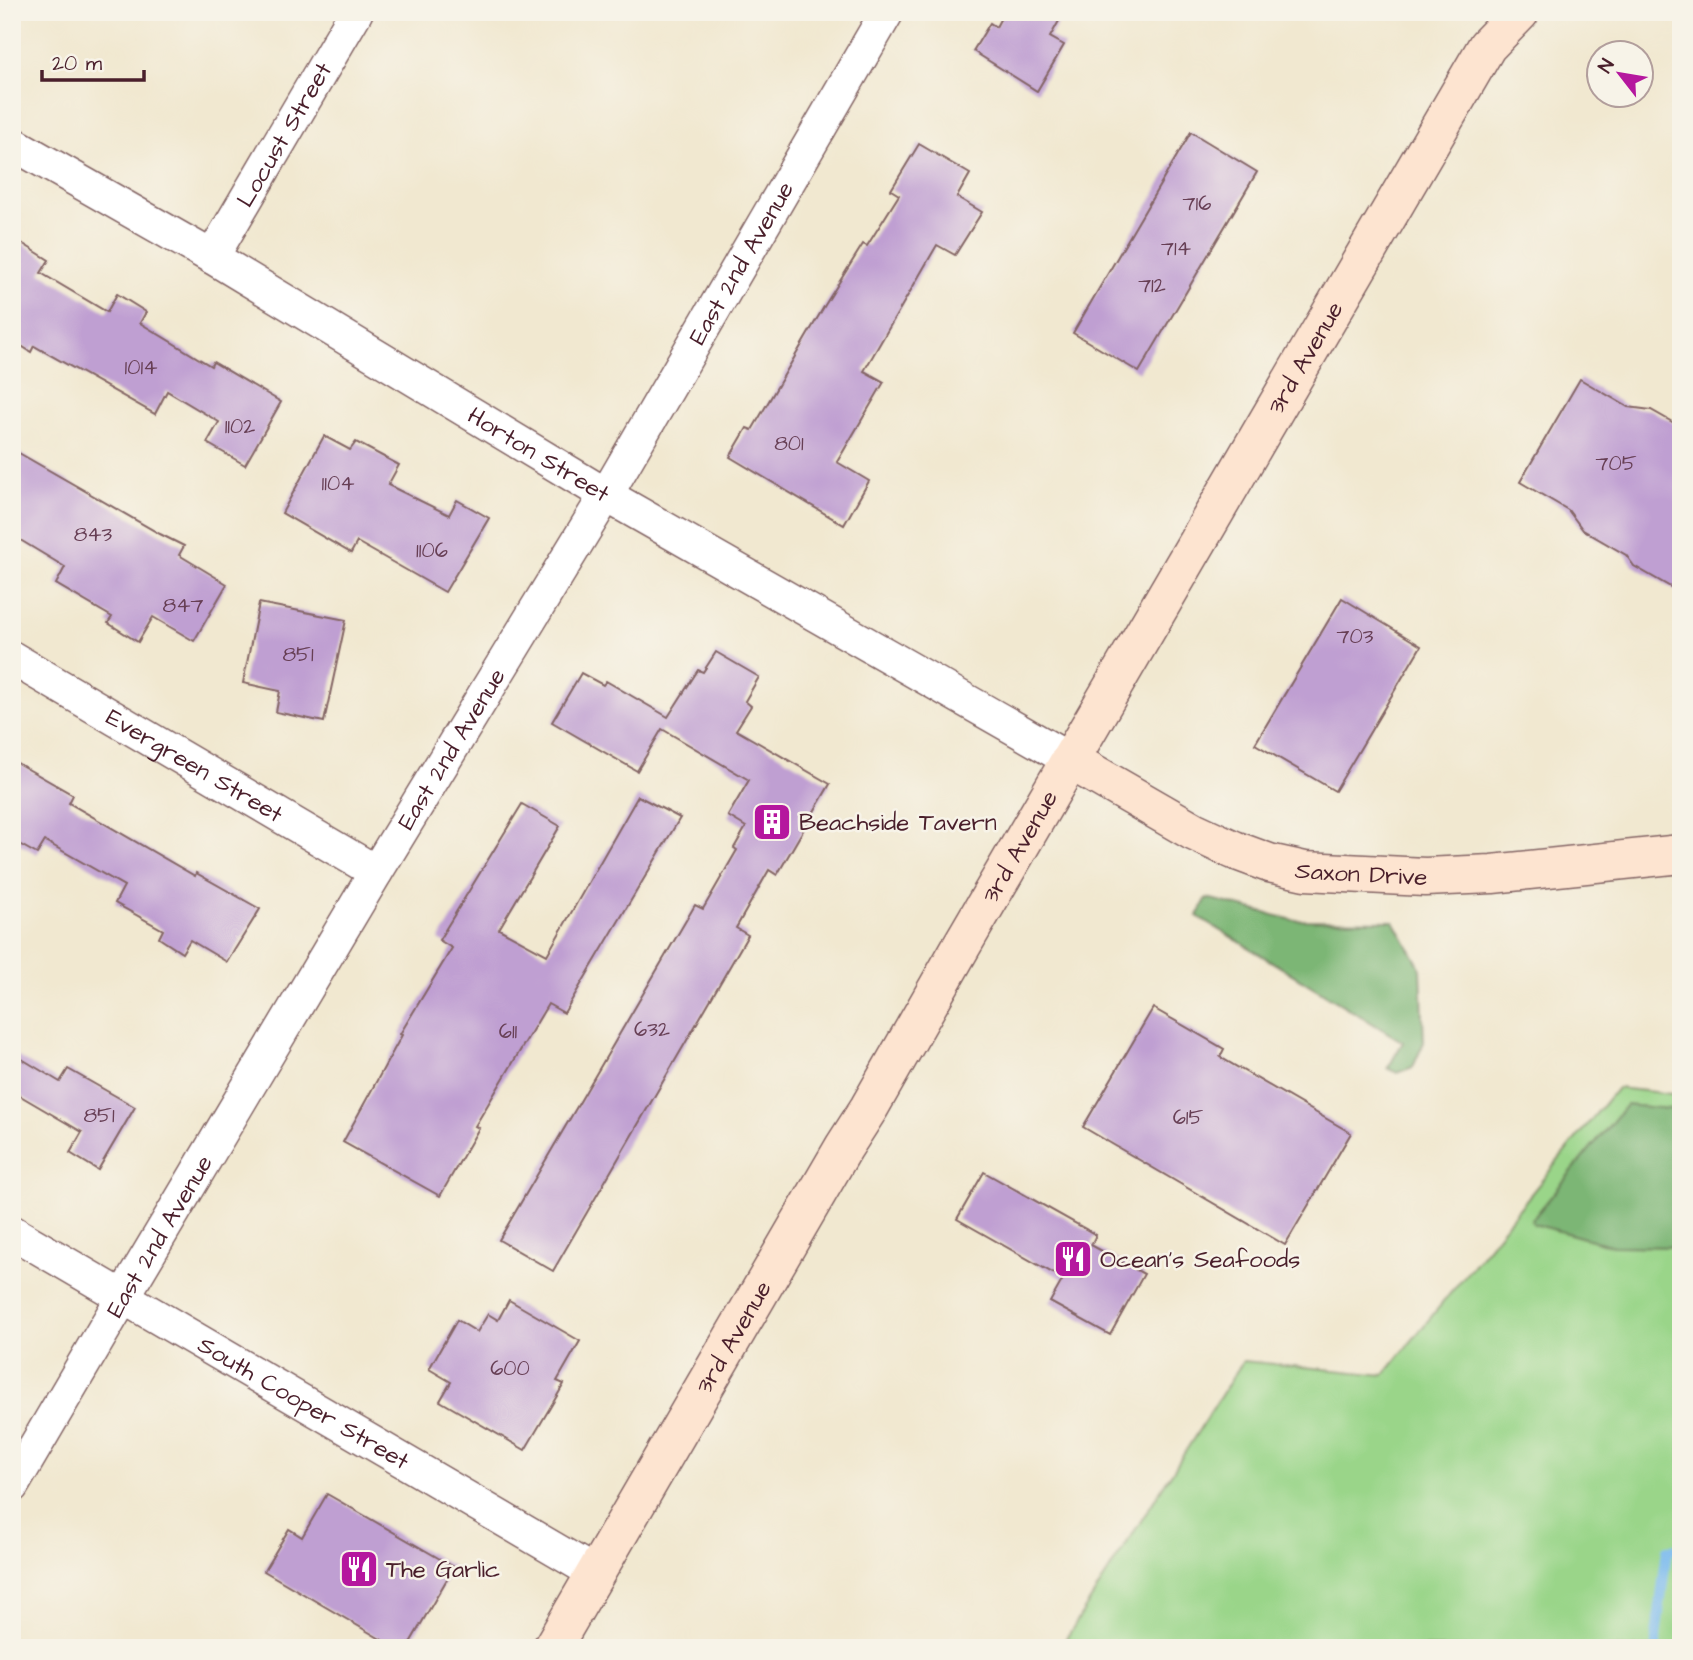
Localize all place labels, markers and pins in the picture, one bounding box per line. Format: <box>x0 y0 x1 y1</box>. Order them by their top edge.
building icon: Beachside Tavern <box>751 801 793 843</box>
place label: Beachside Tavern <box>799 806 997 840</box>
restaurant icon: Ocean's Seafoods <box>1052 1238 1094 1280</box>
place label: Ocean's Seafoods <box>1100 1243 1300 1277</box>
restaurant icon: The Garlic <box>338 1548 380 1590</box>
place label: The Garlic <box>386 1553 500 1587</box>

